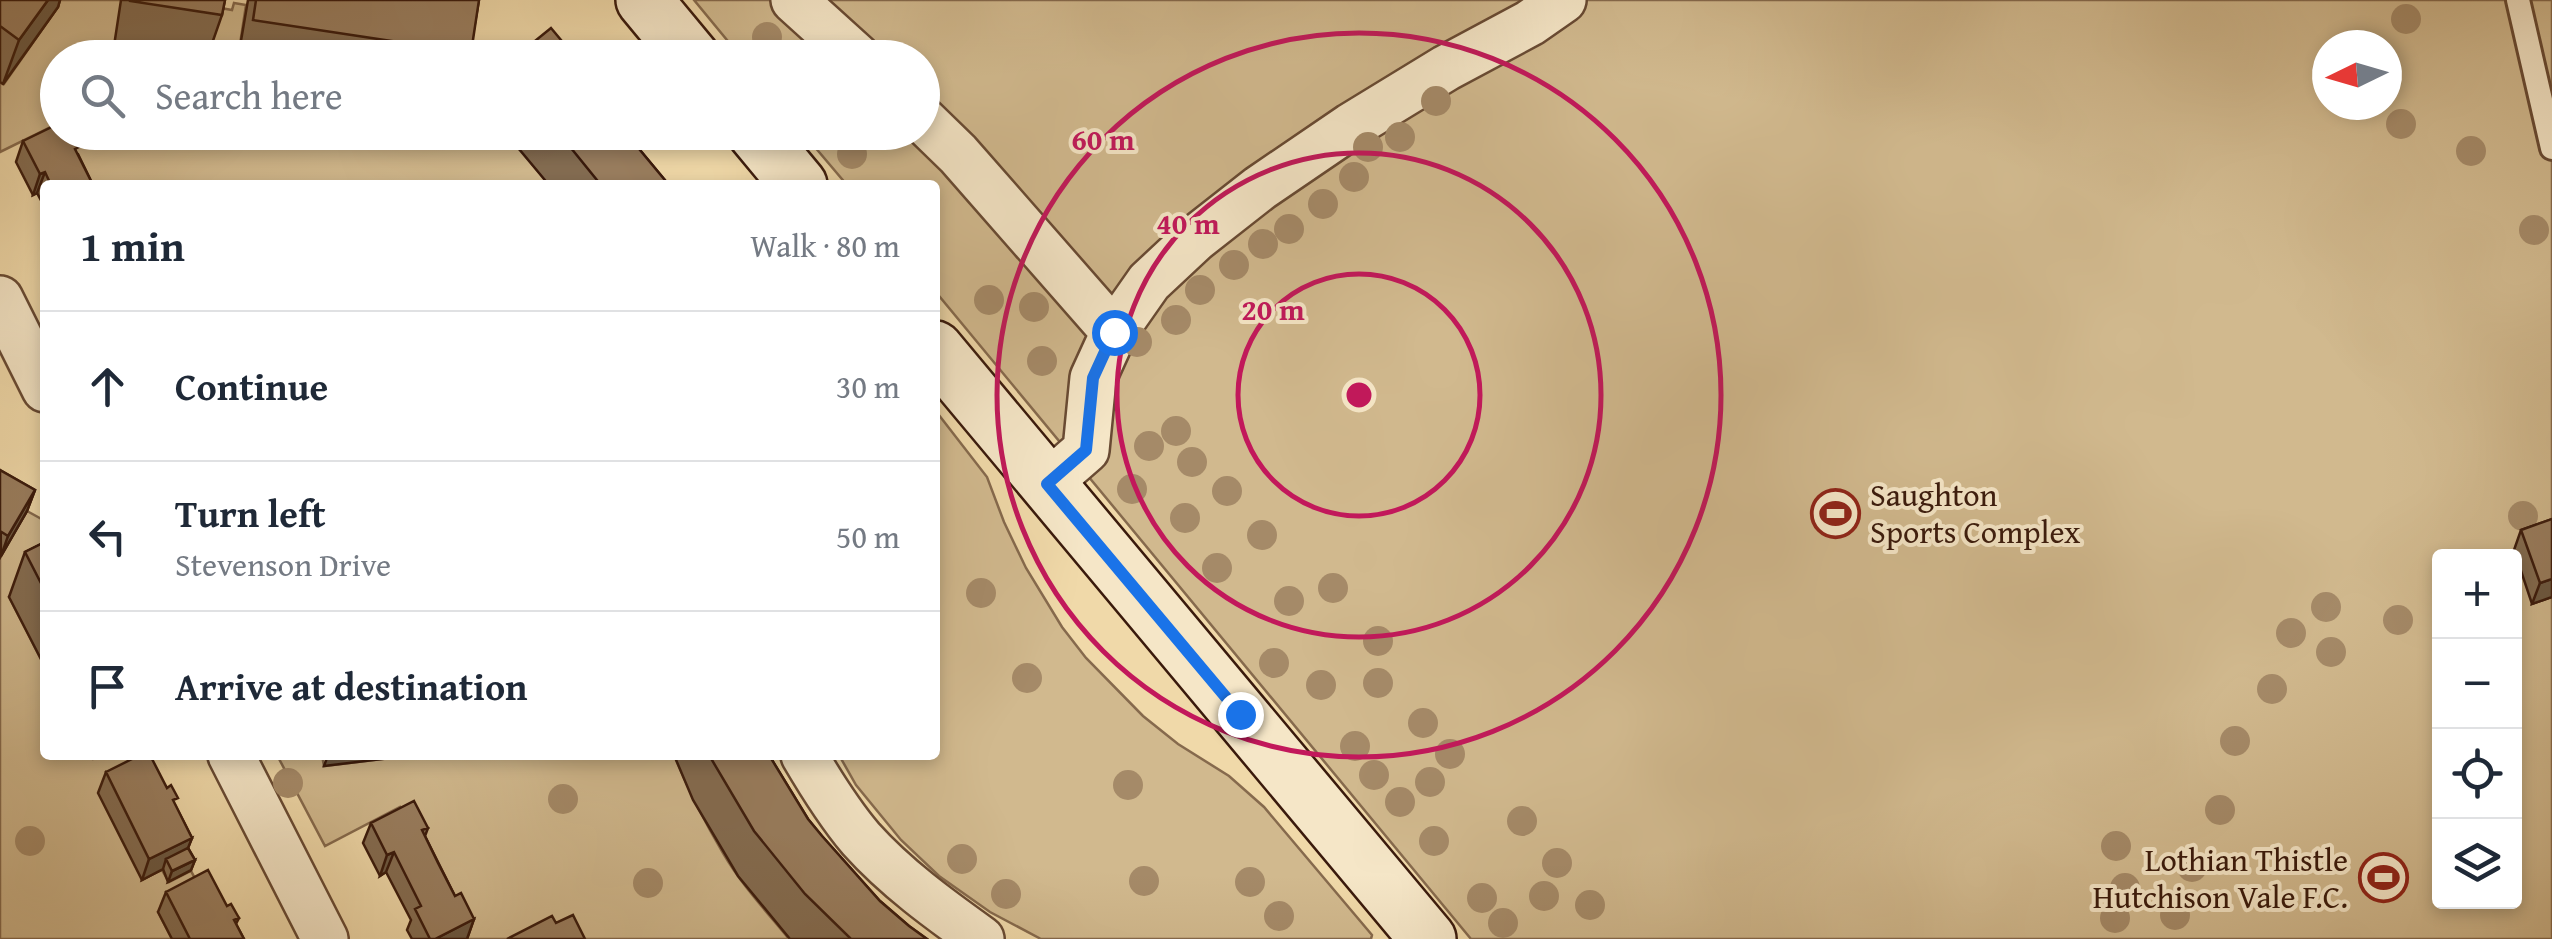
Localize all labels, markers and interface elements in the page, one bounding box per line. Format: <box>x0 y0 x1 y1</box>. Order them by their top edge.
north arrow <box>2312 30 2402 120</box>
search box <box>40 40 940 150</box>
text: Search here <box>155 67 343 123</box>
icon: search <box>75 68 130 123</box>
text: 60 m <box>1071 117 1135 161</box>
text: 40 m <box>1156 201 1220 245</box>
text: 1 min <box>80 215 185 276</box>
text: Walk · 80 m <box>750 222 900 269</box>
text: 20 m <box>1241 287 1305 331</box>
route start <box>1092 310 1138 356</box>
text: Continue <box>175 358 328 414</box>
icon: ahead <box>80 359 135 414</box>
text: 30 m <box>836 363 900 410</box>
centre of rings <box>1341 377 1377 413</box>
place label: Saughton Sports Complex <box>1870 471 2081 555</box>
text: Turn left <box>175 485 326 541</box>
sports icon: Saughton Sports Complex <box>1809 487 1861 539</box>
icon: left <box>80 509 135 564</box>
text: 50 m <box>836 513 900 560</box>
text: Stevenson Drive <box>175 541 391 588</box>
map controls <box>2432 549 2522 909</box>
button: + <box>2432 549 2522 639</box>
button: − <box>2432 639 2522 729</box>
text: Arrive at destination <box>175 658 528 714</box>
icon: arrive <box>80 659 135 714</box>
route end <box>1218 692 1264 738</box>
button: locate <box>2432 729 2522 819</box>
button: layers <box>2432 819 2522 909</box>
place label: Lothian Thistle Hutchison Vale F.C. <box>2093 836 2348 920</box>
sports icon: Lothian Thistle Hutchison Vale F.C. <box>2357 852 2409 904</box>

